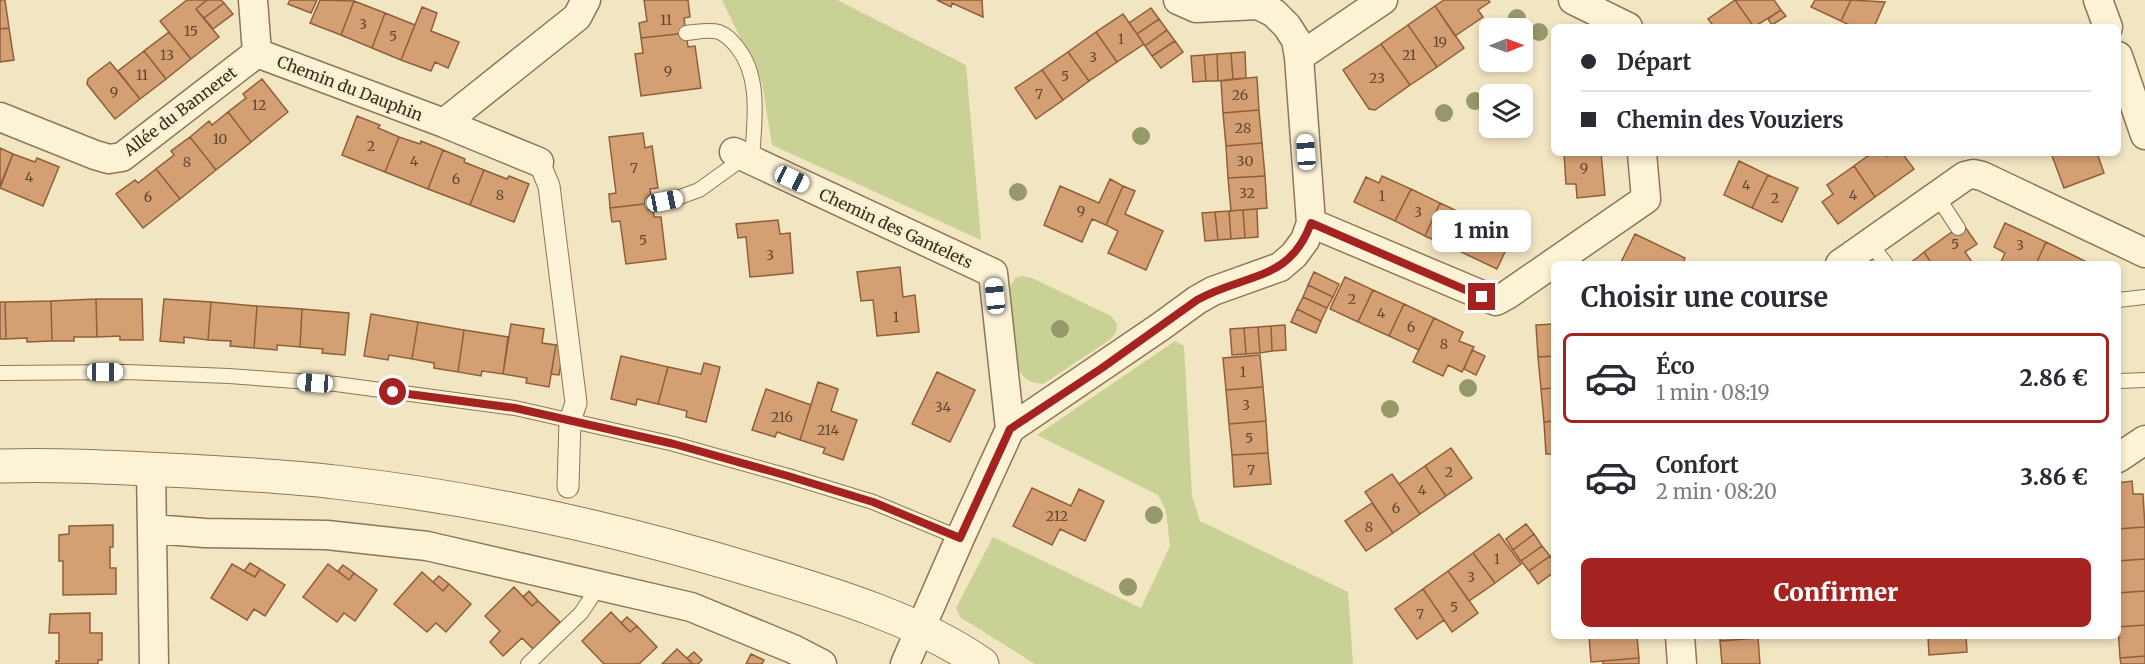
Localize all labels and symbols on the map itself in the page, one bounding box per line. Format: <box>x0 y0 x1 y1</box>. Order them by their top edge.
house number: 11 <box>660 11 672 29</box>
house number: 3 <box>359 15 367 33</box>
north arrow <box>1479 18 1533 72</box>
house number: 15 <box>184 22 198 40</box>
house number: 5 <box>389 27 397 45</box>
house number: 1 <box>1118 30 1124 48</box>
house number: 19 <box>1433 33 1447 51</box>
house number: 13 <box>160 46 174 64</box>
house number: 21 <box>1402 46 1416 64</box>
house number: 3 <box>1089 48 1097 66</box>
street label: Chemin du Dauphin <box>274 51 426 125</box>
street label: Allée du Banneret <box>119 62 241 161</box>
house number: 9 <box>664 62 672 80</box>
house number: 11 <box>136 66 148 84</box>
house number: 5 <box>1061 67 1069 85</box>
house number: 23 <box>1369 69 1385 87</box>
house number: 9 <box>110 83 118 101</box>
house number: 7 <box>1035 85 1043 103</box>
house number: 26 <box>1232 86 1248 104</box>
house number: 12 <box>252 96 266 114</box>
house number: 28 <box>1235 119 1251 137</box>
house number: 10 <box>213 130 227 148</box>
car <box>1296 133 1316 171</box>
house number: 2 <box>367 137 375 155</box>
house number: 4 <box>410 152 419 170</box>
house number: 30 <box>1237 152 1253 170</box>
house number: 8 <box>183 153 191 171</box>
house number: 7 <box>630 159 638 177</box>
house number: 9 <box>1580 159 1588 177</box>
car <box>772 163 812 195</box>
house number: 4 <box>25 168 34 186</box>
house number: 6 <box>452 170 460 188</box>
house number: 4 <box>1742 176 1751 194</box>
street label: Chemin des Gantelets <box>816 184 976 272</box>
house number: 32 <box>1239 184 1255 202</box>
house number: 8 <box>496 186 504 204</box>
house number: 4 <box>1849 186 1858 204</box>
house number: 1 <box>1379 187 1385 205</box>
house number: 6 <box>144 188 152 206</box>
car <box>646 189 684 213</box>
house number: 2 <box>1771 189 1779 207</box>
house number: 9 <box>1077 202 1085 220</box>
house number: 3 <box>1414 203 1422 221</box>
callout: 1 min <box>1432 210 1532 252</box>
house number: 5 <box>639 231 647 249</box>
house number: 5 <box>1951 235 1959 253</box>
house number: 3 <box>2016 236 2024 254</box>
house number: 3 <box>766 246 774 264</box>
car <box>984 277 1006 315</box>
route end <box>1468 283 1495 310</box>
house number: 2 <box>1348 290 1356 308</box>
house number: 4 <box>1377 304 1386 322</box>
house number: 1 <box>893 308 899 326</box>
house number: 6 <box>1407 318 1415 336</box>
house number: 8 <box>1440 335 1448 353</box>
car <box>87 363 123 381</box>
house number: 1 <box>1240 363 1246 381</box>
car <box>296 373 334 393</box>
route start <box>379 378 406 405</box>
house number: 3 <box>1242 396 1250 414</box>
house number: 34 <box>935 398 952 416</box>
house number: 216 <box>771 408 793 426</box>
house number: 214 <box>817 421 839 439</box>
house number: 5 <box>1245 429 1253 447</box>
house number: 7 <box>1247 461 1255 479</box>
house number: 2 <box>1445 463 1453 481</box>
house number: 4 <box>1418 481 1427 499</box>
house number: 6 <box>1392 499 1400 517</box>
house number: 212 <box>1046 507 1068 525</box>
house number: 8 <box>1365 518 1373 536</box>
house number: 1 <box>1494 550 1500 568</box>
house number: 3 <box>1467 568 1475 586</box>
house number: 5 <box>1450 598 1458 616</box>
house number: 7 <box>1416 605 1424 623</box>

